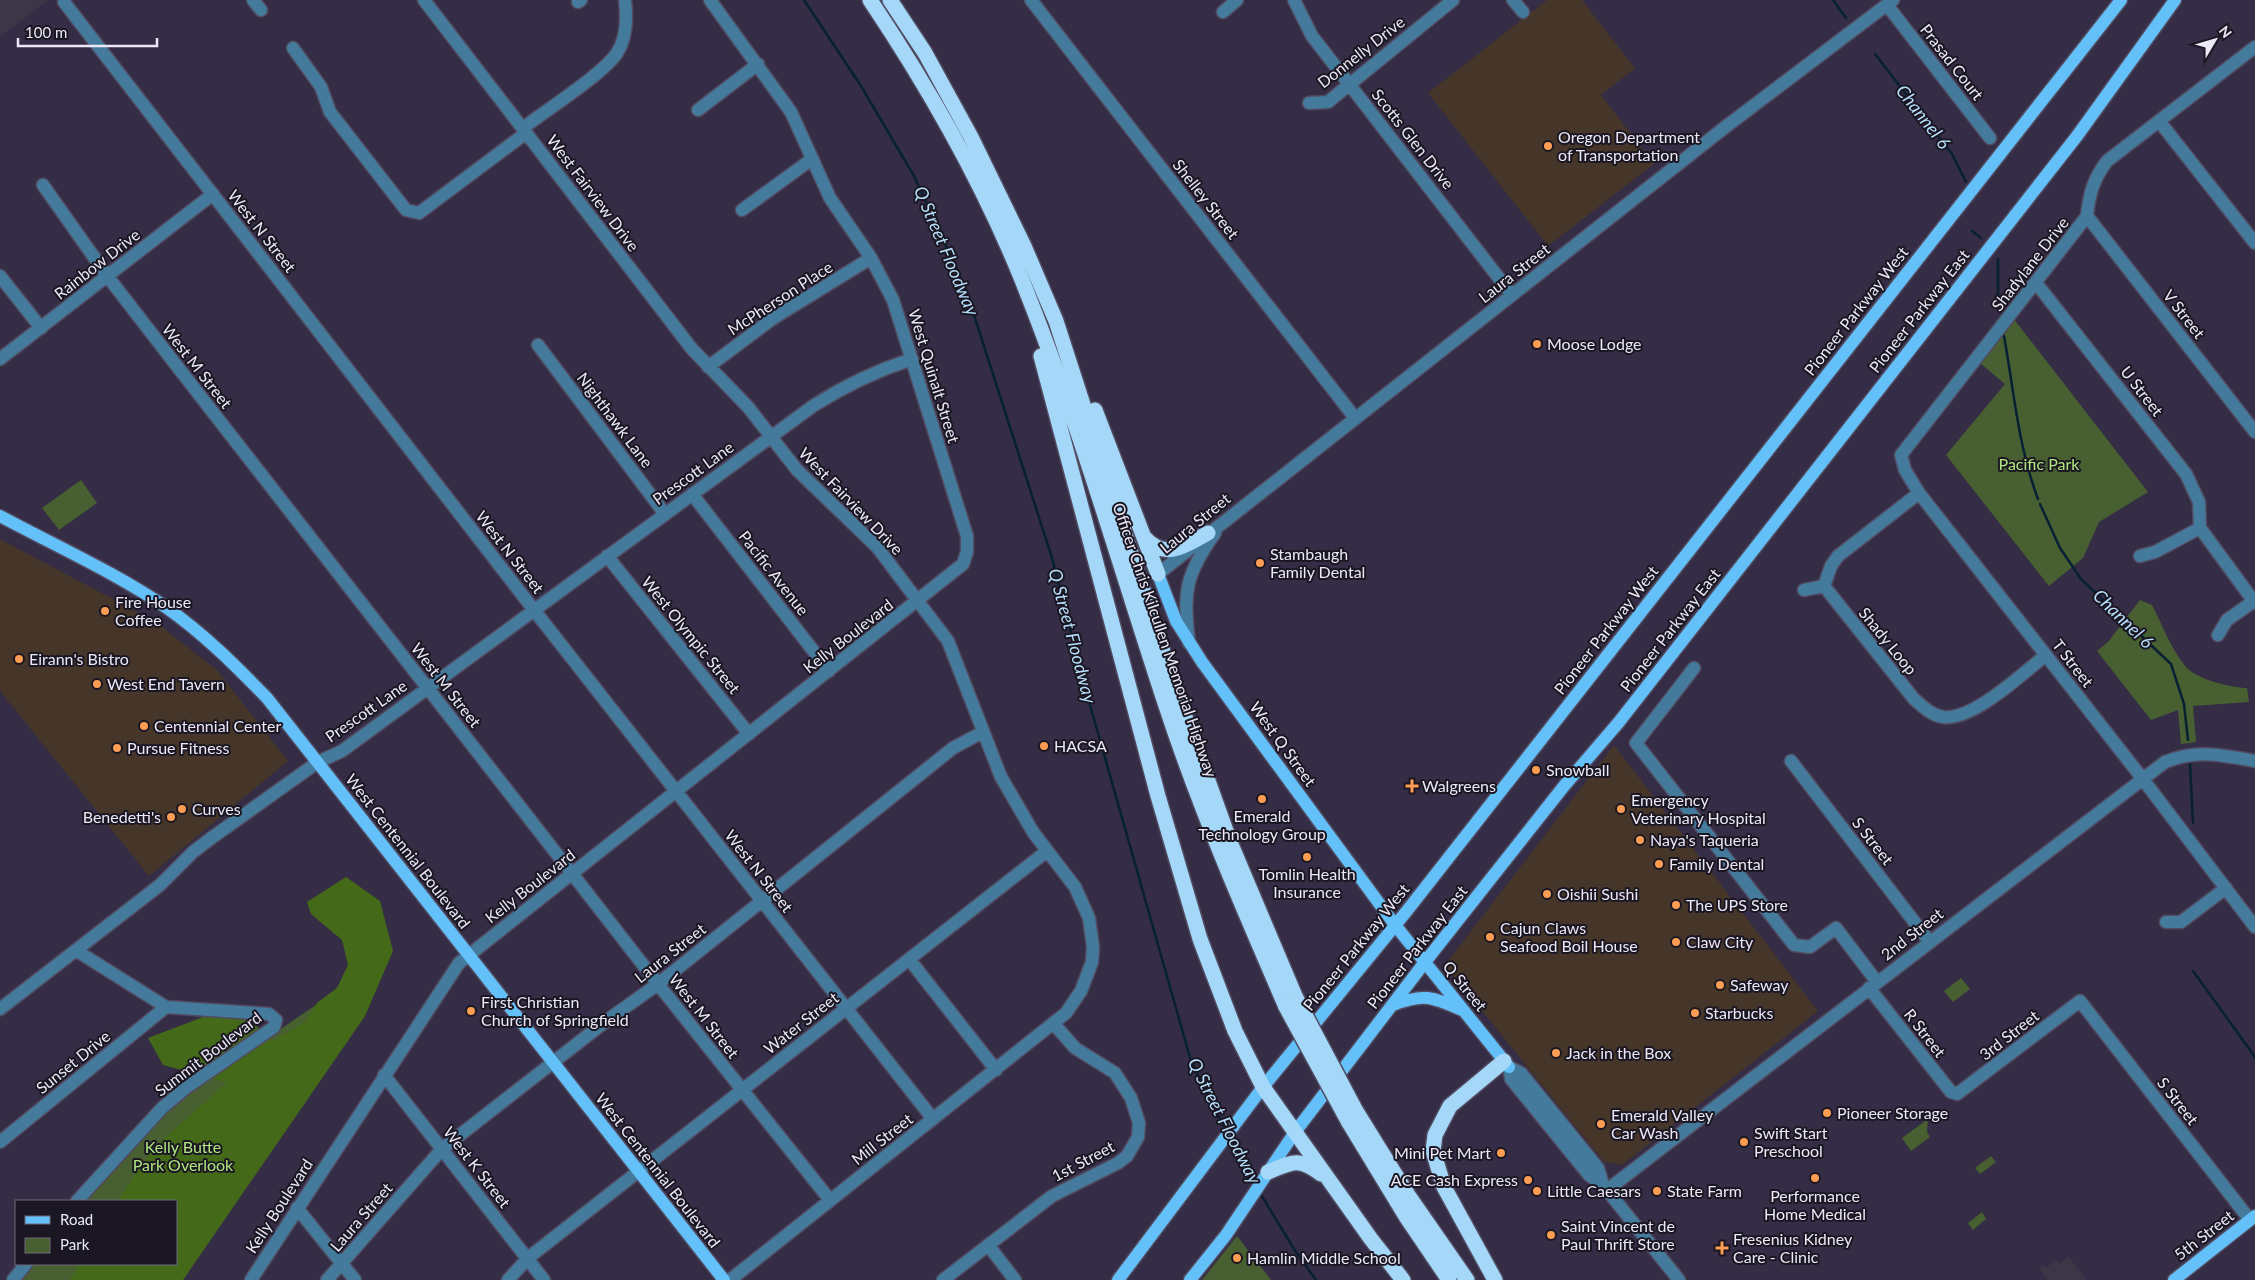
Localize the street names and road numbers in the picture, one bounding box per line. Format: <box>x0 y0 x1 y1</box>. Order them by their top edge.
street label: Donnelly Drive <box>1313 12 1408 91</box>
street label: Prasad Court <box>1917 20 1988 104</box>
street label: Scotts Glen Drive <box>1368 85 1458 193</box>
street label: West Fairview Drive <box>543 131 644 255</box>
street label: Shelley Street <box>1169 155 1244 242</box>
street label: West N Street <box>224 186 301 276</box>
street label: Shadylane Drive <box>1987 213 2072 314</box>
street label: Rainbow Drive <box>50 224 143 303</box>
street label: Laura Street <box>1474 239 1553 306</box>
street label: Pioneer Parkway West <box>1800 242 1912 379</box>
street label: Pioneer Parkway East <box>1865 245 1973 376</box>
street label: McPherson Place <box>724 257 836 339</box>
street label: V Street <box>2160 286 2209 342</box>
street label: West Quinalt Street <box>905 307 964 445</box>
street label: West M Street <box>159 320 236 412</box>
street label: U Street <box>2117 362 2168 420</box>
street label: Nighthawk Lane <box>574 368 657 471</box>
street label: Prescott Lane <box>649 437 737 508</box>
street label: West Fairview Drive <box>795 443 907 558</box>
street label: Laura Street <box>1156 488 1234 557</box>
street label: Officer Chris Kilcullen Memorial Highway <box>1109 500 1222 780</box>
street label: West N Street <box>472 507 549 597</box>
street label: Pacific Avenue <box>735 527 813 619</box>
street label: Pioneer Parkway West <box>1550 561 1662 698</box>
street label: Pioneer Parkway East <box>1616 564 1724 695</box>
street label: West Olympic Street <box>638 572 745 697</box>
street label: Kelly Boulevard <box>799 595 896 677</box>
street label: Shady Loop <box>1855 603 1921 678</box>
street label: T Street <box>2049 635 2098 690</box>
street label: West M Street <box>408 639 485 731</box>
street label: Prescott Lane <box>321 675 410 746</box>
street label: West Q Street <box>1246 698 1321 790</box>
street label: West Centennial Boulevard <box>342 770 475 932</box>
street label: S Street <box>1849 813 1898 868</box>
street label: West N Street <box>721 826 798 916</box>
street label: Kelly Boulevard <box>481 845 578 927</box>
street label: Pioneer Parkway West <box>1299 879 1413 1014</box>
street label: Pioneer Parkway East <box>1363 881 1471 1012</box>
street label: 2nd Street <box>1877 903 1947 964</box>
street label: Laura Street <box>630 919 709 986</box>
street label: Q Street <box>1439 957 1492 1015</box>
street label: West M Street <box>666 970 743 1062</box>
street label: Water Street <box>760 987 842 1058</box>
street label: R Street <box>1901 1005 1950 1061</box>
street label: 3rd Street <box>1975 1005 2042 1064</box>
street label: Summit Boulevard <box>151 1007 265 1100</box>
street label: Sunset Drive <box>32 1026 114 1097</box>
street label: S Street <box>2154 1073 2203 1128</box>
street label: West Centennial Boulevard <box>592 1089 725 1251</box>
street label: Mill Street <box>847 1109 916 1168</box>
street label: West K Street <box>440 1122 515 1211</box>
street label: 1st Street <box>1048 1136 1118 1185</box>
street label: Kelly Boulevard <box>241 1155 316 1256</box>
street label: Laura Street <box>326 1178 396 1255</box>
street label: 5th Street <box>2170 1205 2237 1264</box>

